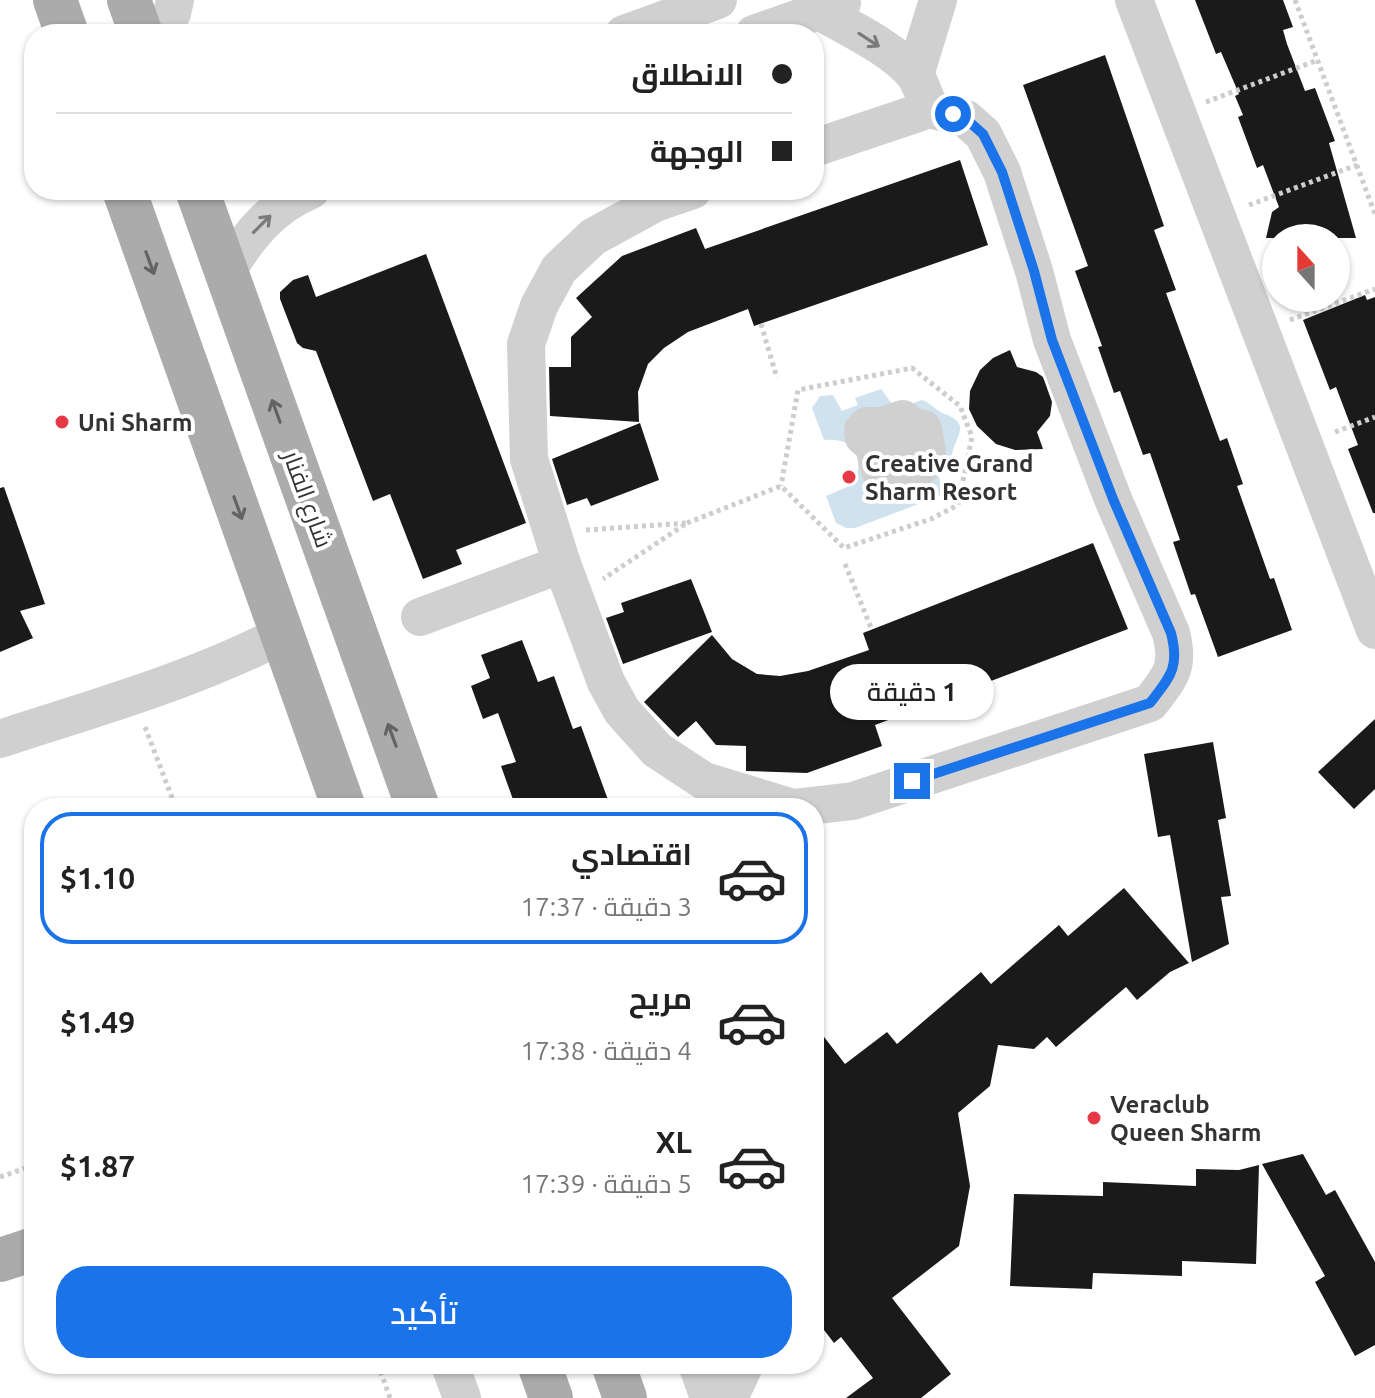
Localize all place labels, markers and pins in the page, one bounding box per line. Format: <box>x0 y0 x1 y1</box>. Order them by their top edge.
place label: Uni Sharm <box>78 409 192 436</box>
marker: Uni Sharm <box>53 413 71 431</box>
place label: Creative Grand Sharm Resort <box>865 450 1033 505</box>
marker: Creative Grand Sharm Resort <box>840 468 858 486</box>
place label: Veraclub Queen Sharm <box>1110 1091 1262 1146</box>
marker: Veraclub Queen Sharm <box>1085 1109 1103 1127</box>

